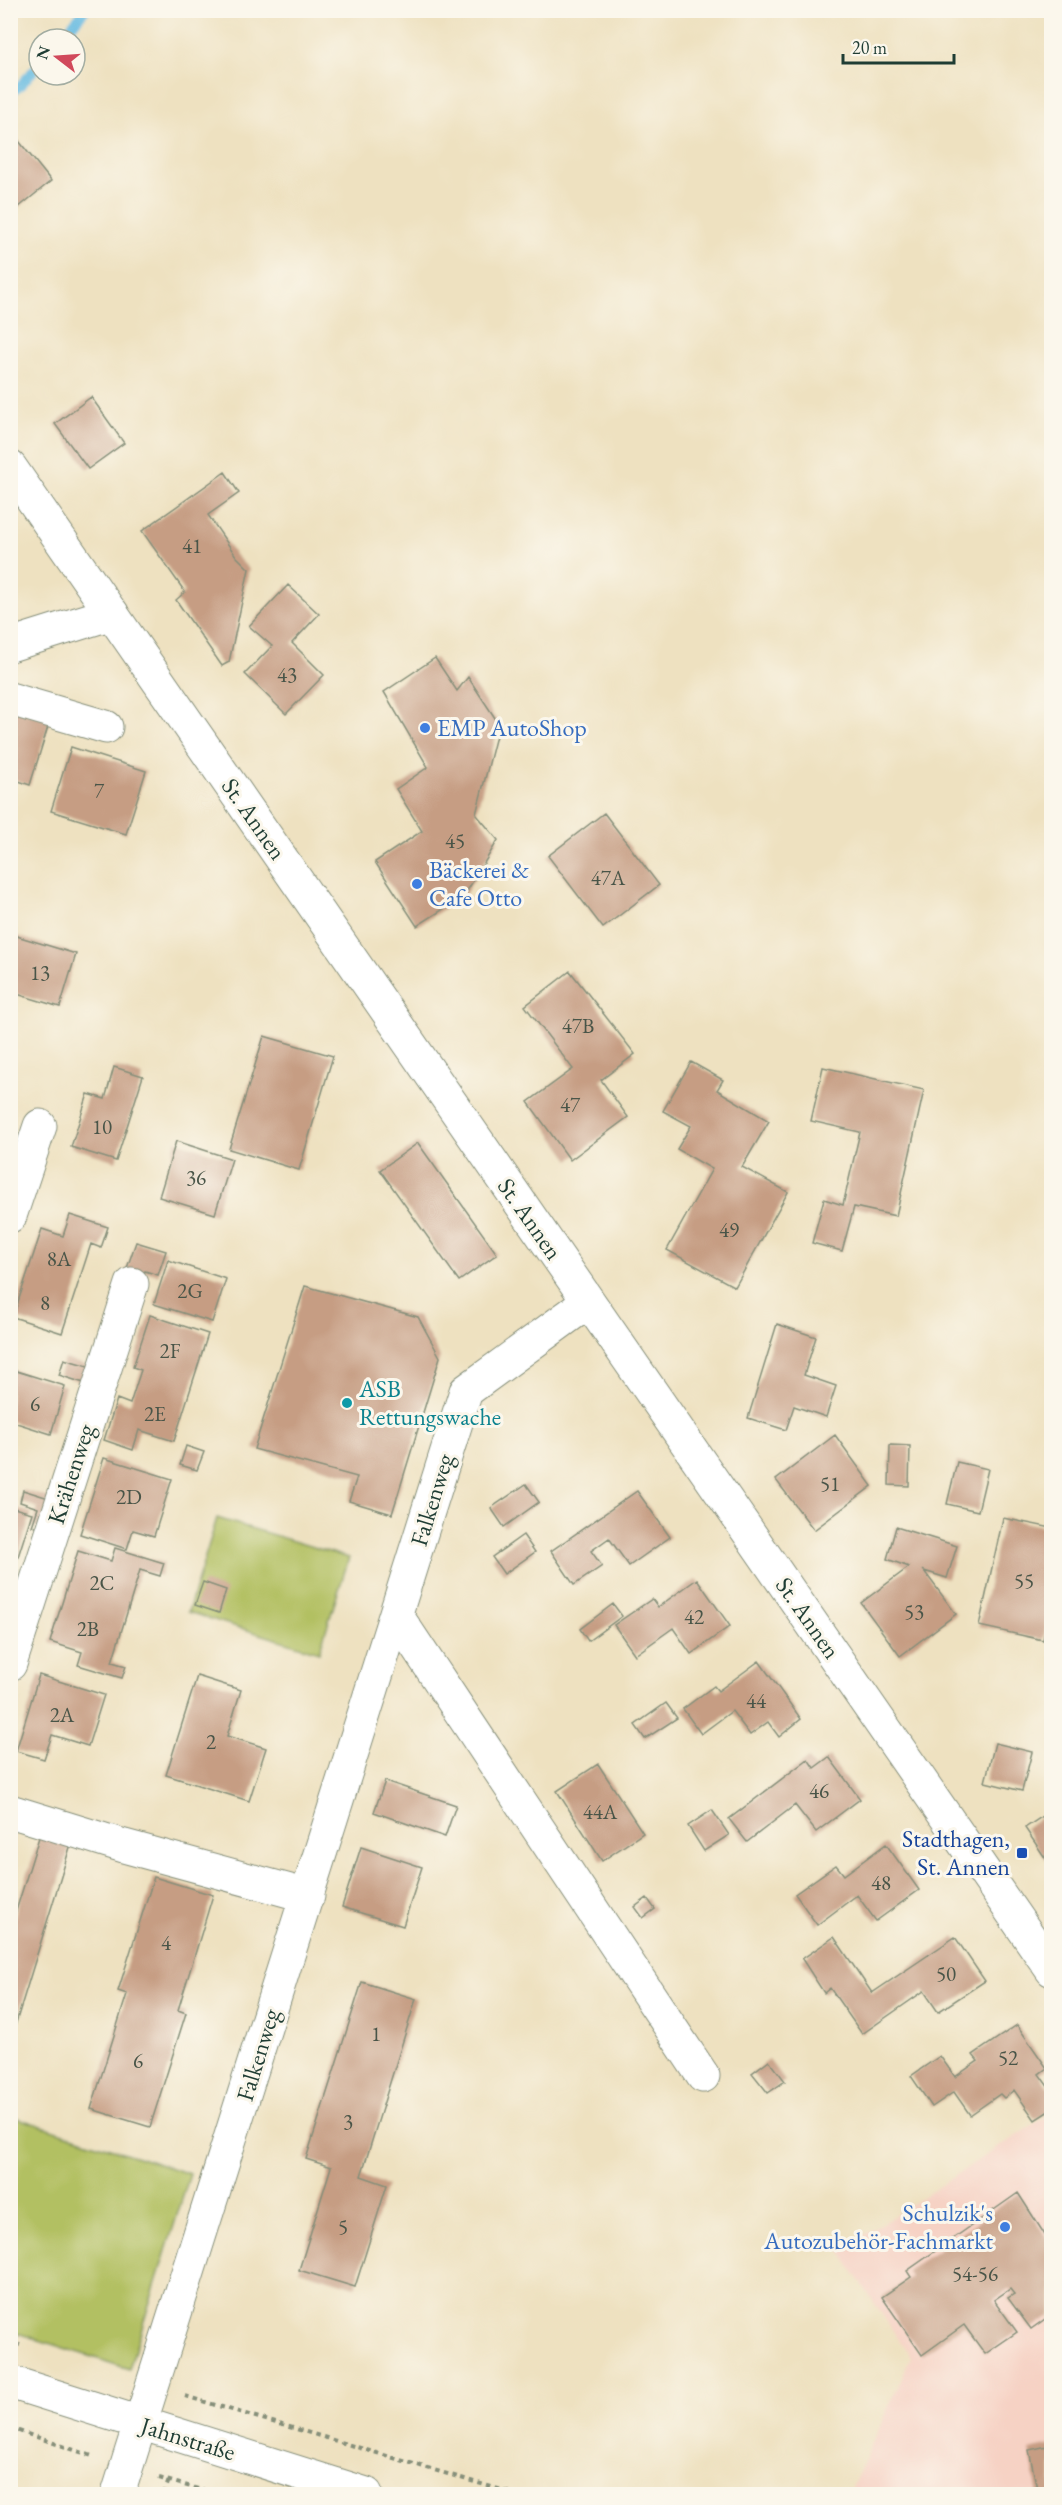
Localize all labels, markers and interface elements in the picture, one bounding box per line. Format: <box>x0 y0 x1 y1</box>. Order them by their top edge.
north arrow <box>27 27 87 87</box>
scale bar <box>843 27 954 65</box>
text: 20 m <box>852 36 887 59</box>
text: N <box>31 43 55 62</box>
house number: 41 <box>182 532 202 559</box>
house number: 43 <box>277 661 297 688</box>
place label: EMP AutoShop <box>437 712 587 743</box>
marker: EMP AutoShop <box>418 721 432 735</box>
street label: St. Annen <box>215 772 294 866</box>
house number: 7 <box>94 777 105 804</box>
house number: 45 <box>445 827 465 854</box>
place label: Bäckerei & Cafe Otto <box>429 854 529 913</box>
house number: 47A <box>591 864 626 891</box>
marker: Bäckerei & Cafe Otto <box>410 877 424 891</box>
house number: 13 <box>30 959 50 986</box>
house number: 47B <box>562 1012 594 1039</box>
house number: 47 <box>560 1091 581 1118</box>
house number: 10 <box>92 1113 112 1140</box>
house number: 36 <box>186 1164 206 1191</box>
street label: St. Annen <box>491 1172 570 1266</box>
house number: 49 <box>719 1216 739 1243</box>
house number: 8A <box>47 1245 72 1272</box>
house number: 2G <box>177 1277 203 1304</box>
house number: 8 <box>40 1289 50 1316</box>
house number: 2F <box>160 1337 181 1364</box>
place label: ASB Rettungswache <box>358 1373 501 1432</box>
house number: 6 <box>30 1390 40 1417</box>
marker: ASB Rettungswache <box>340 1396 354 1410</box>
house number: 2E <box>144 1400 166 1427</box>
street label: Krähenweg <box>40 1419 101 1528</box>
street label: Falkenweg <box>403 1449 460 1550</box>
house number: 51 <box>820 1470 840 1497</box>
house number: 2D <box>116 1483 142 1510</box>
house number: 55 <box>1014 1567 1034 1594</box>
house number: 2C <box>90 1569 115 1596</box>
street label: St. Annen <box>769 1571 848 1665</box>
house number: 53 <box>904 1598 924 1625</box>
house number: 42 <box>684 1603 704 1630</box>
house number: 2B <box>77 1615 99 1642</box>
house number: 44 <box>746 1687 767 1714</box>
house number: 2A <box>50 1701 75 1728</box>
house number: 2 <box>206 1728 216 1755</box>
house number: 46 <box>809 1777 829 1804</box>
house number: 44A <box>583 1798 618 1825</box>
place label: Stadthagen, St. Annen <box>902 1823 1010 1882</box>
marker: Stadthagen, St. Annen <box>1015 1846 1029 1860</box>
house number: 48 <box>871 1869 891 1896</box>
house number: 4 <box>161 1929 172 1956</box>
house number: 50 <box>936 1960 956 1987</box>
street label: Falkenweg <box>229 2004 286 2105</box>
house number: 1 <box>371 2020 381 2047</box>
house number: 52 <box>998 2044 1018 2071</box>
house number: 6 <box>133 2047 143 2074</box>
house number: 3 <box>343 2108 353 2135</box>
place label: Schulzik's Autozubehör-Fachmarkt <box>763 2197 993 2256</box>
house number: 5 <box>338 2213 348 2240</box>
marker: Schulzik's Autozubehör-Fachmarkt <box>998 2220 1012 2234</box>
house number: 54-56 <box>952 2260 998 2287</box>
street label: Jahnstraße <box>135 2409 239 2468</box>

